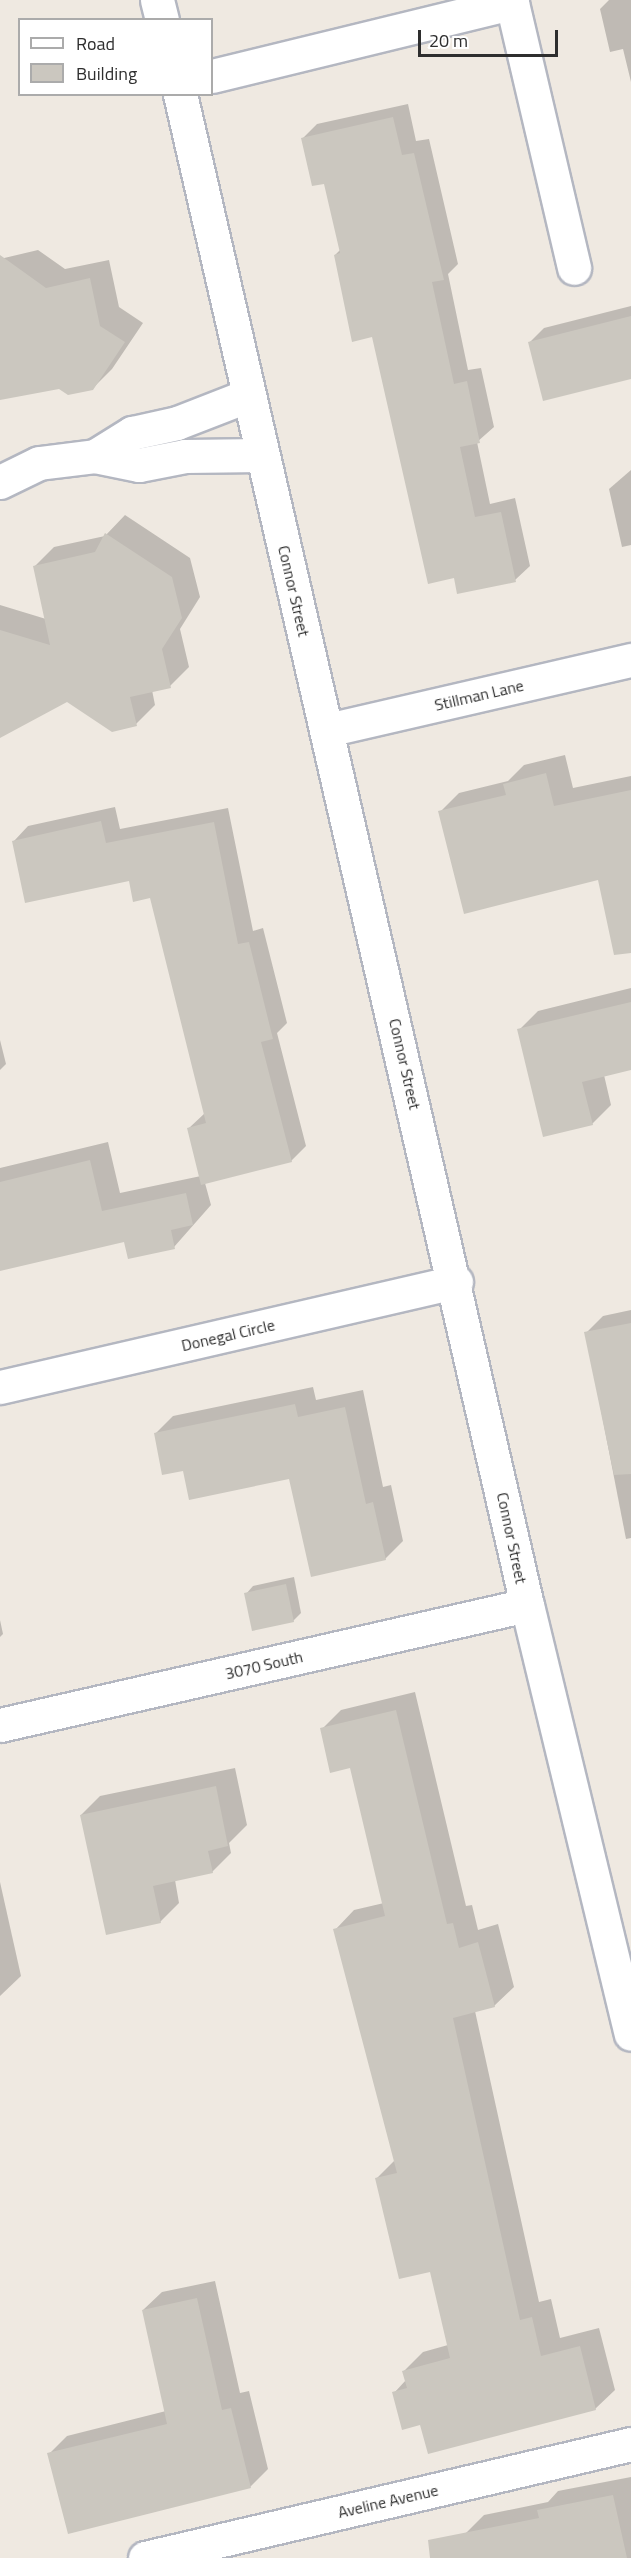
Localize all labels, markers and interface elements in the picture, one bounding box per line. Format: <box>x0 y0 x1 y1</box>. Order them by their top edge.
legend <box>18 18 213 96</box>
scale bar <box>421 18 560 56</box>
text: 20 m <box>429 27 468 54</box>
text: Road <box>76 30 115 57</box>
text: Building <box>76 60 137 87</box>
street label: Connor Street <box>274 544 314 638</box>
street label: Stillman Lane <box>433 675 525 715</box>
street label: Connor Street <box>385 1017 425 1111</box>
street label: Donegal Circle <box>179 1315 277 1355</box>
street label: Connor Street <box>493 1491 531 1585</box>
street label: 3070 South <box>223 1647 305 1683</box>
street label: Aveline Avenue <box>336 2480 440 2522</box>

